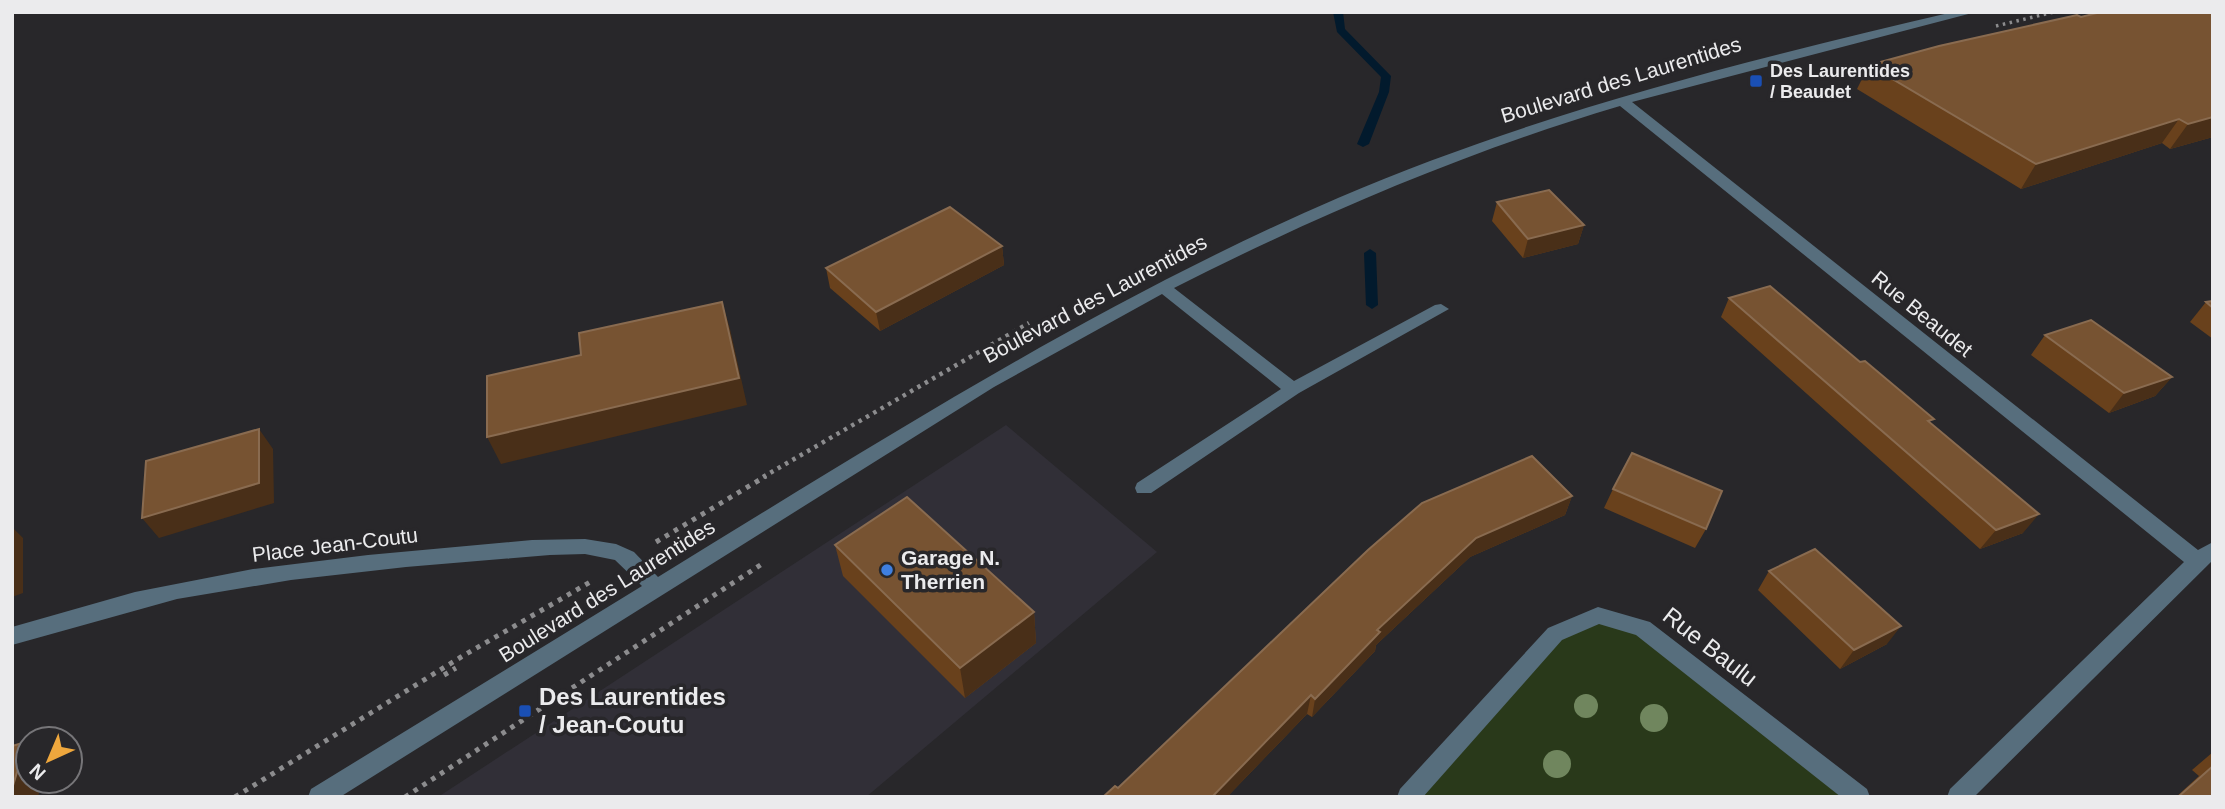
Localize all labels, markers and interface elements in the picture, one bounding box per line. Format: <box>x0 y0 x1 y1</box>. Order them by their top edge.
street label: Boulevard des Laurentides <box>1498 32 1744 127</box>
place label: Des Laurentides / Beaudet <box>1770 61 1910 102</box>
marker: Des Laurentides / Beaudet <box>1748 73 1764 89</box>
street label: Boulevard des Laurentides <box>979 230 1210 367</box>
street label: Rue Beaudet <box>1867 266 1977 361</box>
street label: Boulevard des Laurentides <box>495 515 719 667</box>
street label: Place Jean-Coutu <box>251 523 419 566</box>
place label: Garage N. Therrien <box>901 546 1000 593</box>
marker: Garage N. Therrien <box>879 562 895 578</box>
street label: Rue Baulu <box>1658 601 1763 692</box>
place label: Des Laurentides / Jean-Coutu <box>539 683 726 738</box>
marker: Des Laurentides / Jean-Coutu <box>517 703 533 719</box>
north arrow <box>14 725 84 795</box>
text: N <box>25 760 50 784</box>

